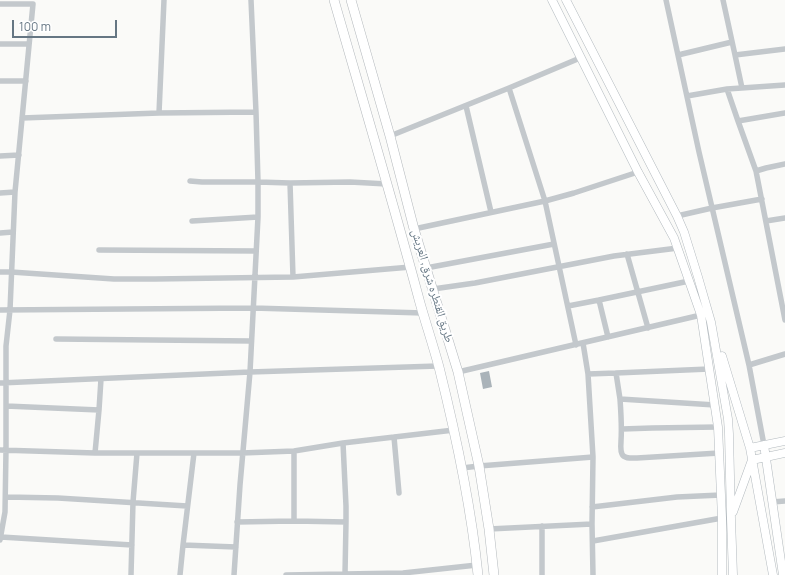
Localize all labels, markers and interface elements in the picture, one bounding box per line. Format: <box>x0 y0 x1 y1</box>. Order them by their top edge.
scale bar <box>14 12 119 38</box>
text: 100 m <box>19 18 51 35</box>
street label: طريق القنطره شرق, العريش <box>408 228 456 344</box>

